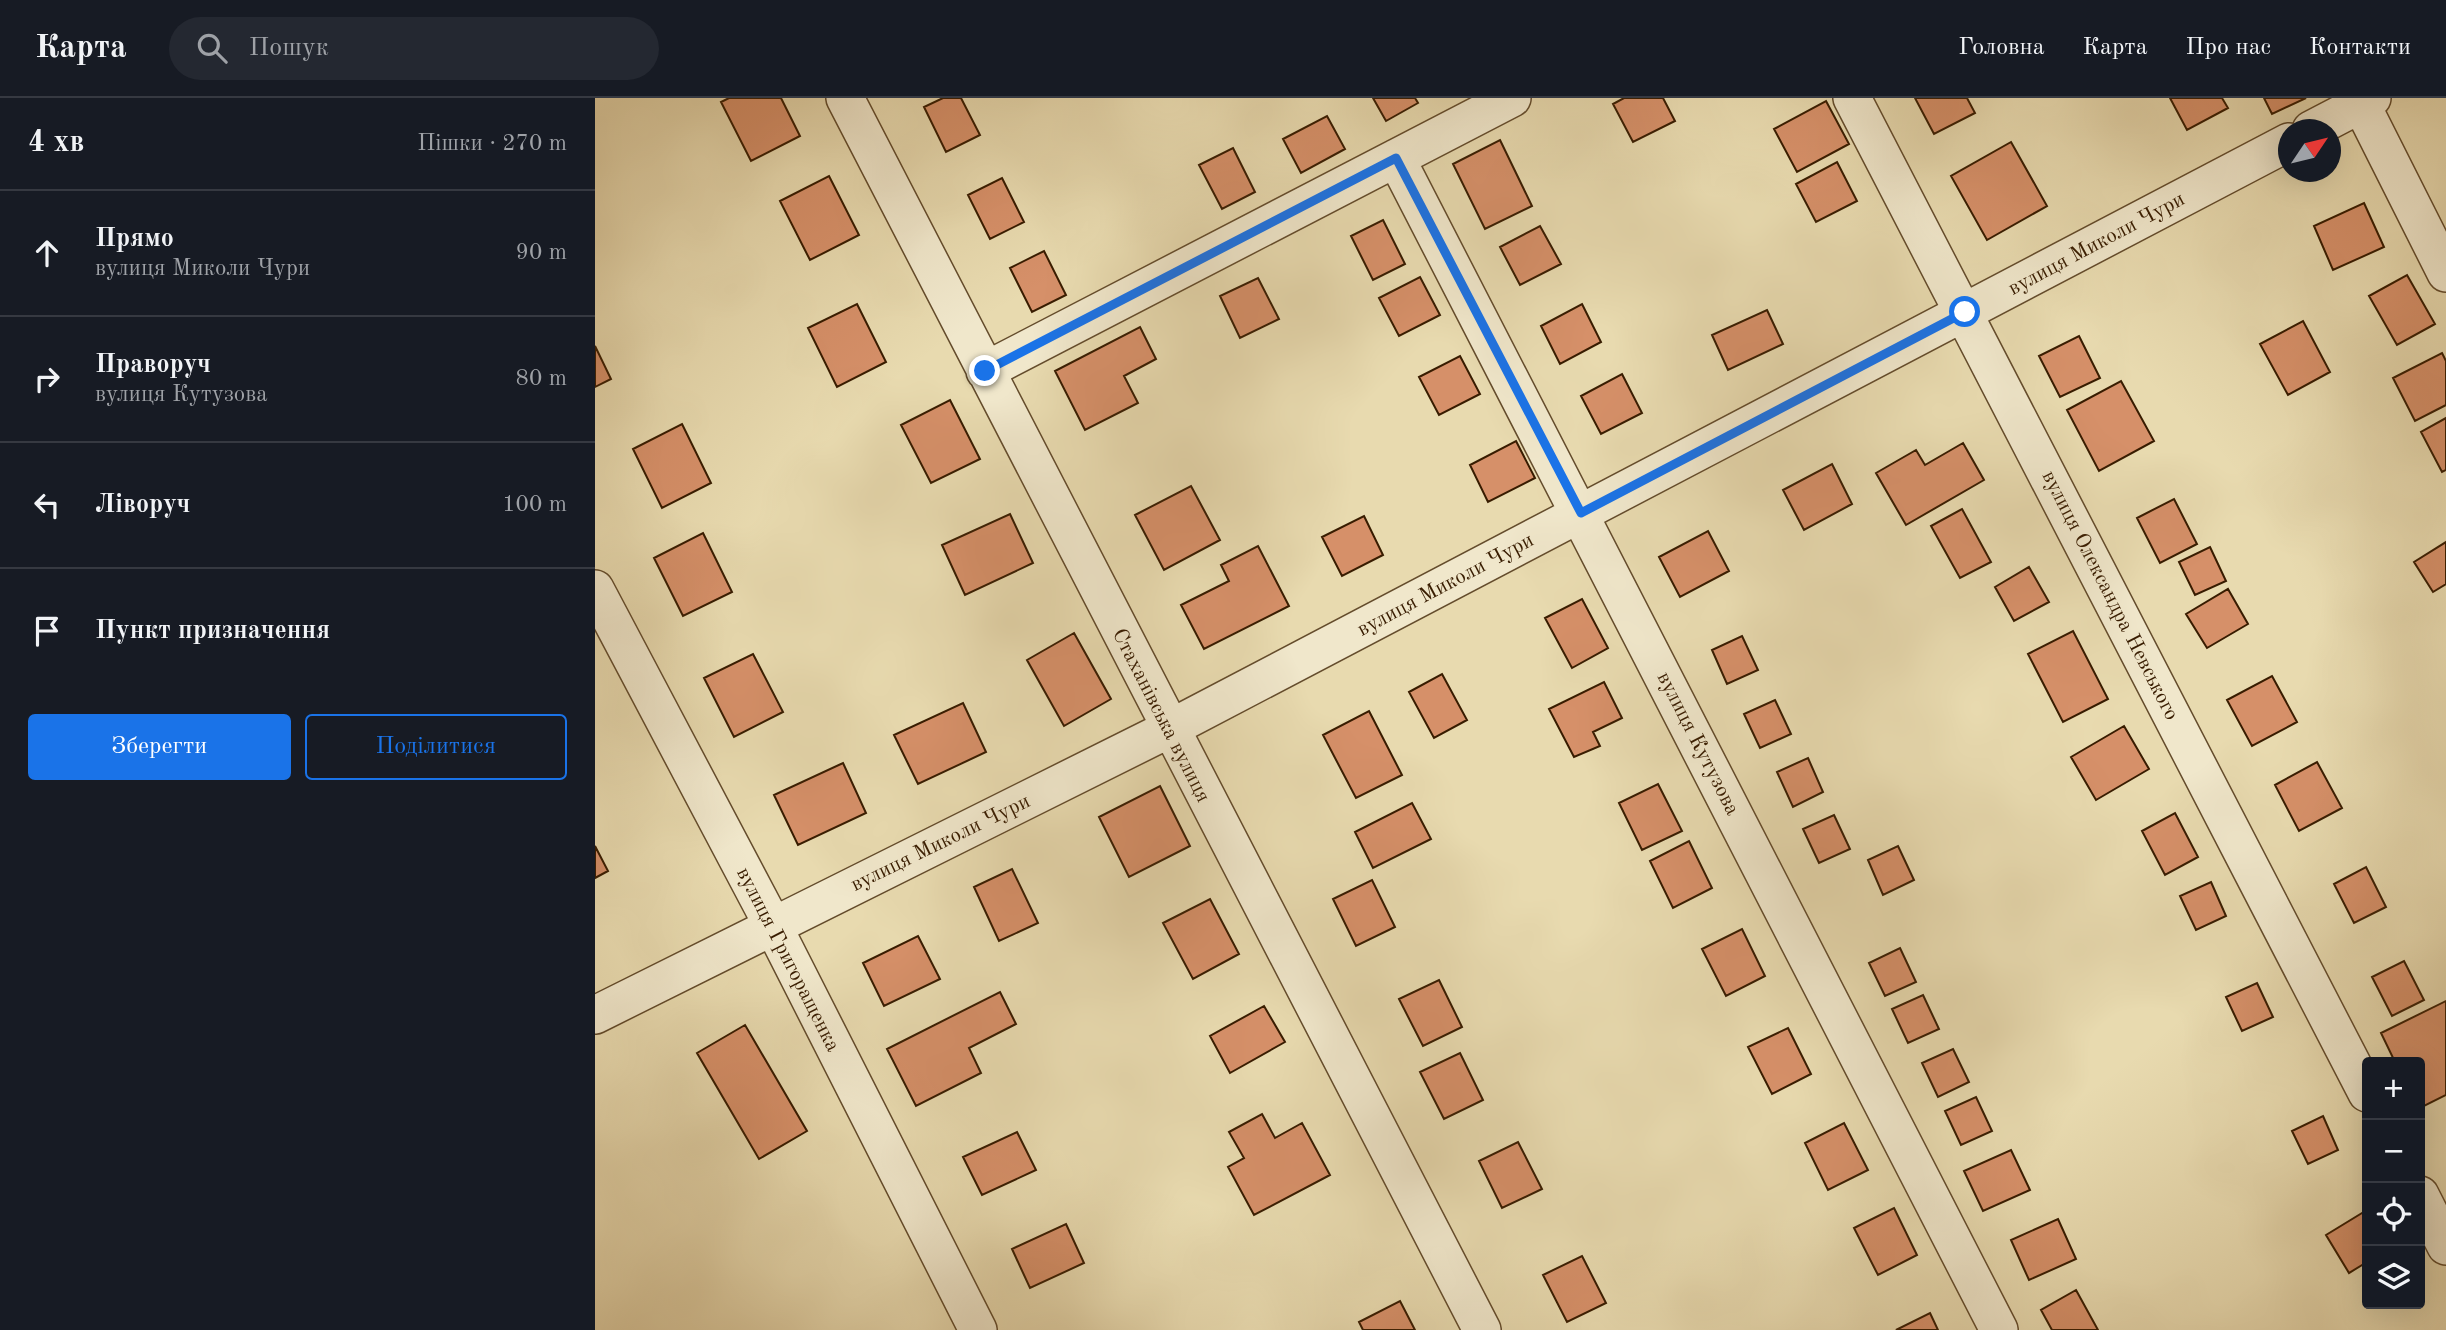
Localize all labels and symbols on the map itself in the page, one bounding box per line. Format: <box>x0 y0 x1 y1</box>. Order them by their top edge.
north arrow <box>2278 119 2341 182</box>
street label: вулиця Миколи Чури <box>2005 189 2188 300</box>
route start <box>1949 296 1980 327</box>
route end <box>969 355 1000 386</box>
street label: вулиця Олександра Невського <box>2037 468 2182 724</box>
street label: вулиця Миколи Чури <box>1354 530 1537 641</box>
street label: Стаханівська вулиця <box>1108 625 1214 806</box>
street label: вулиця Кутузова <box>1653 669 1743 819</box>
street label: вулиця Миколи Чури <box>848 791 1034 896</box>
street label: вулиця Григоращенка <box>732 864 843 1055</box>

